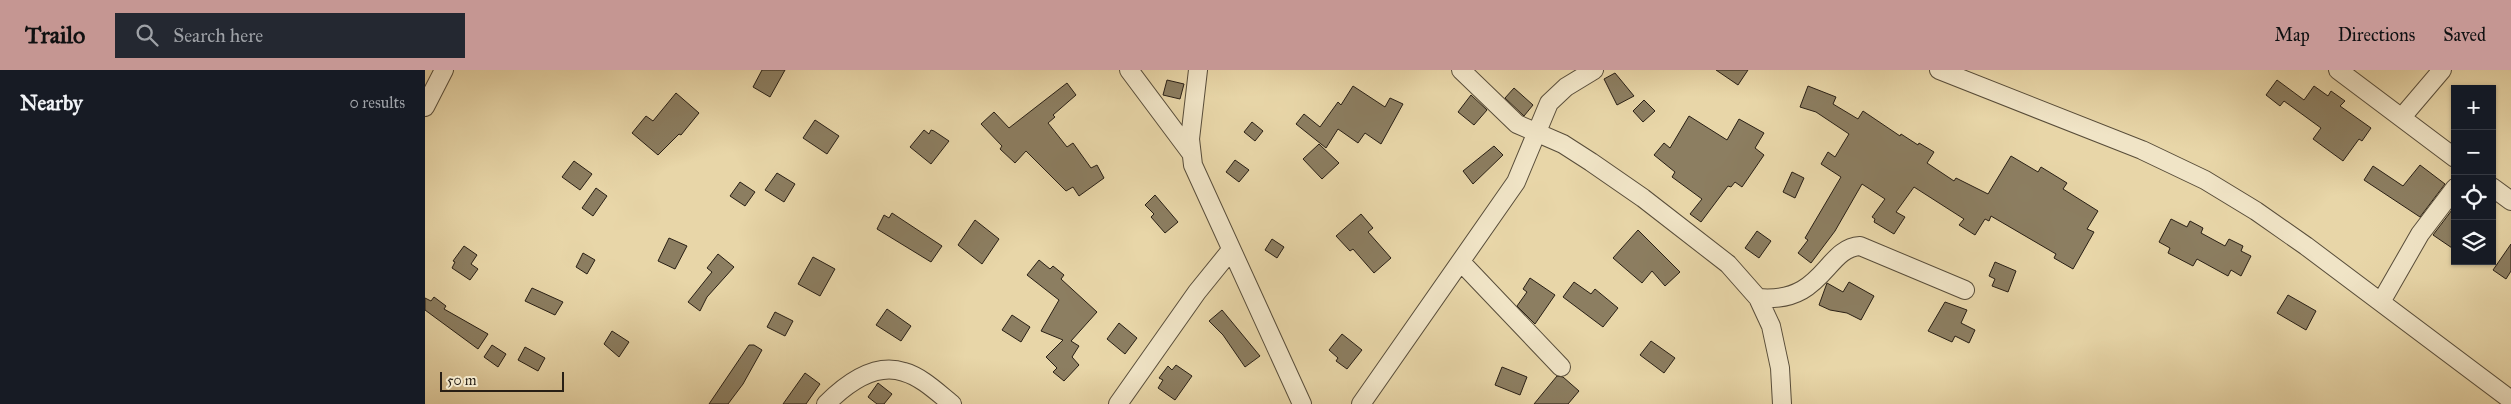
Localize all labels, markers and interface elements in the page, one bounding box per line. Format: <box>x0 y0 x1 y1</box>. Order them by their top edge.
search box <box>115 13 465 58</box>
text: Trailo <box>25 20 85 50</box>
icon: search <box>133 21 161 49</box>
text: Search here <box>173 24 263 47</box>
text: Map <box>2274 24 2310 46</box>
text: Directions <box>2338 24 2415 46</box>
text: Saved <box>2443 24 2486 46</box>
map controls <box>2451 85 2496 265</box>
button: + <box>2451 85 2496 130</box>
text: Nearby <box>20 90 83 116</box>
text: 0 results <box>350 93 405 112</box>
button: − <box>2451 130 2496 175</box>
button: locate <box>2451 175 2496 220</box>
button: layers <box>2451 220 2496 265</box>
scale bar <box>440 369 564 392</box>
text: 50 m <box>447 372 476 389</box>

